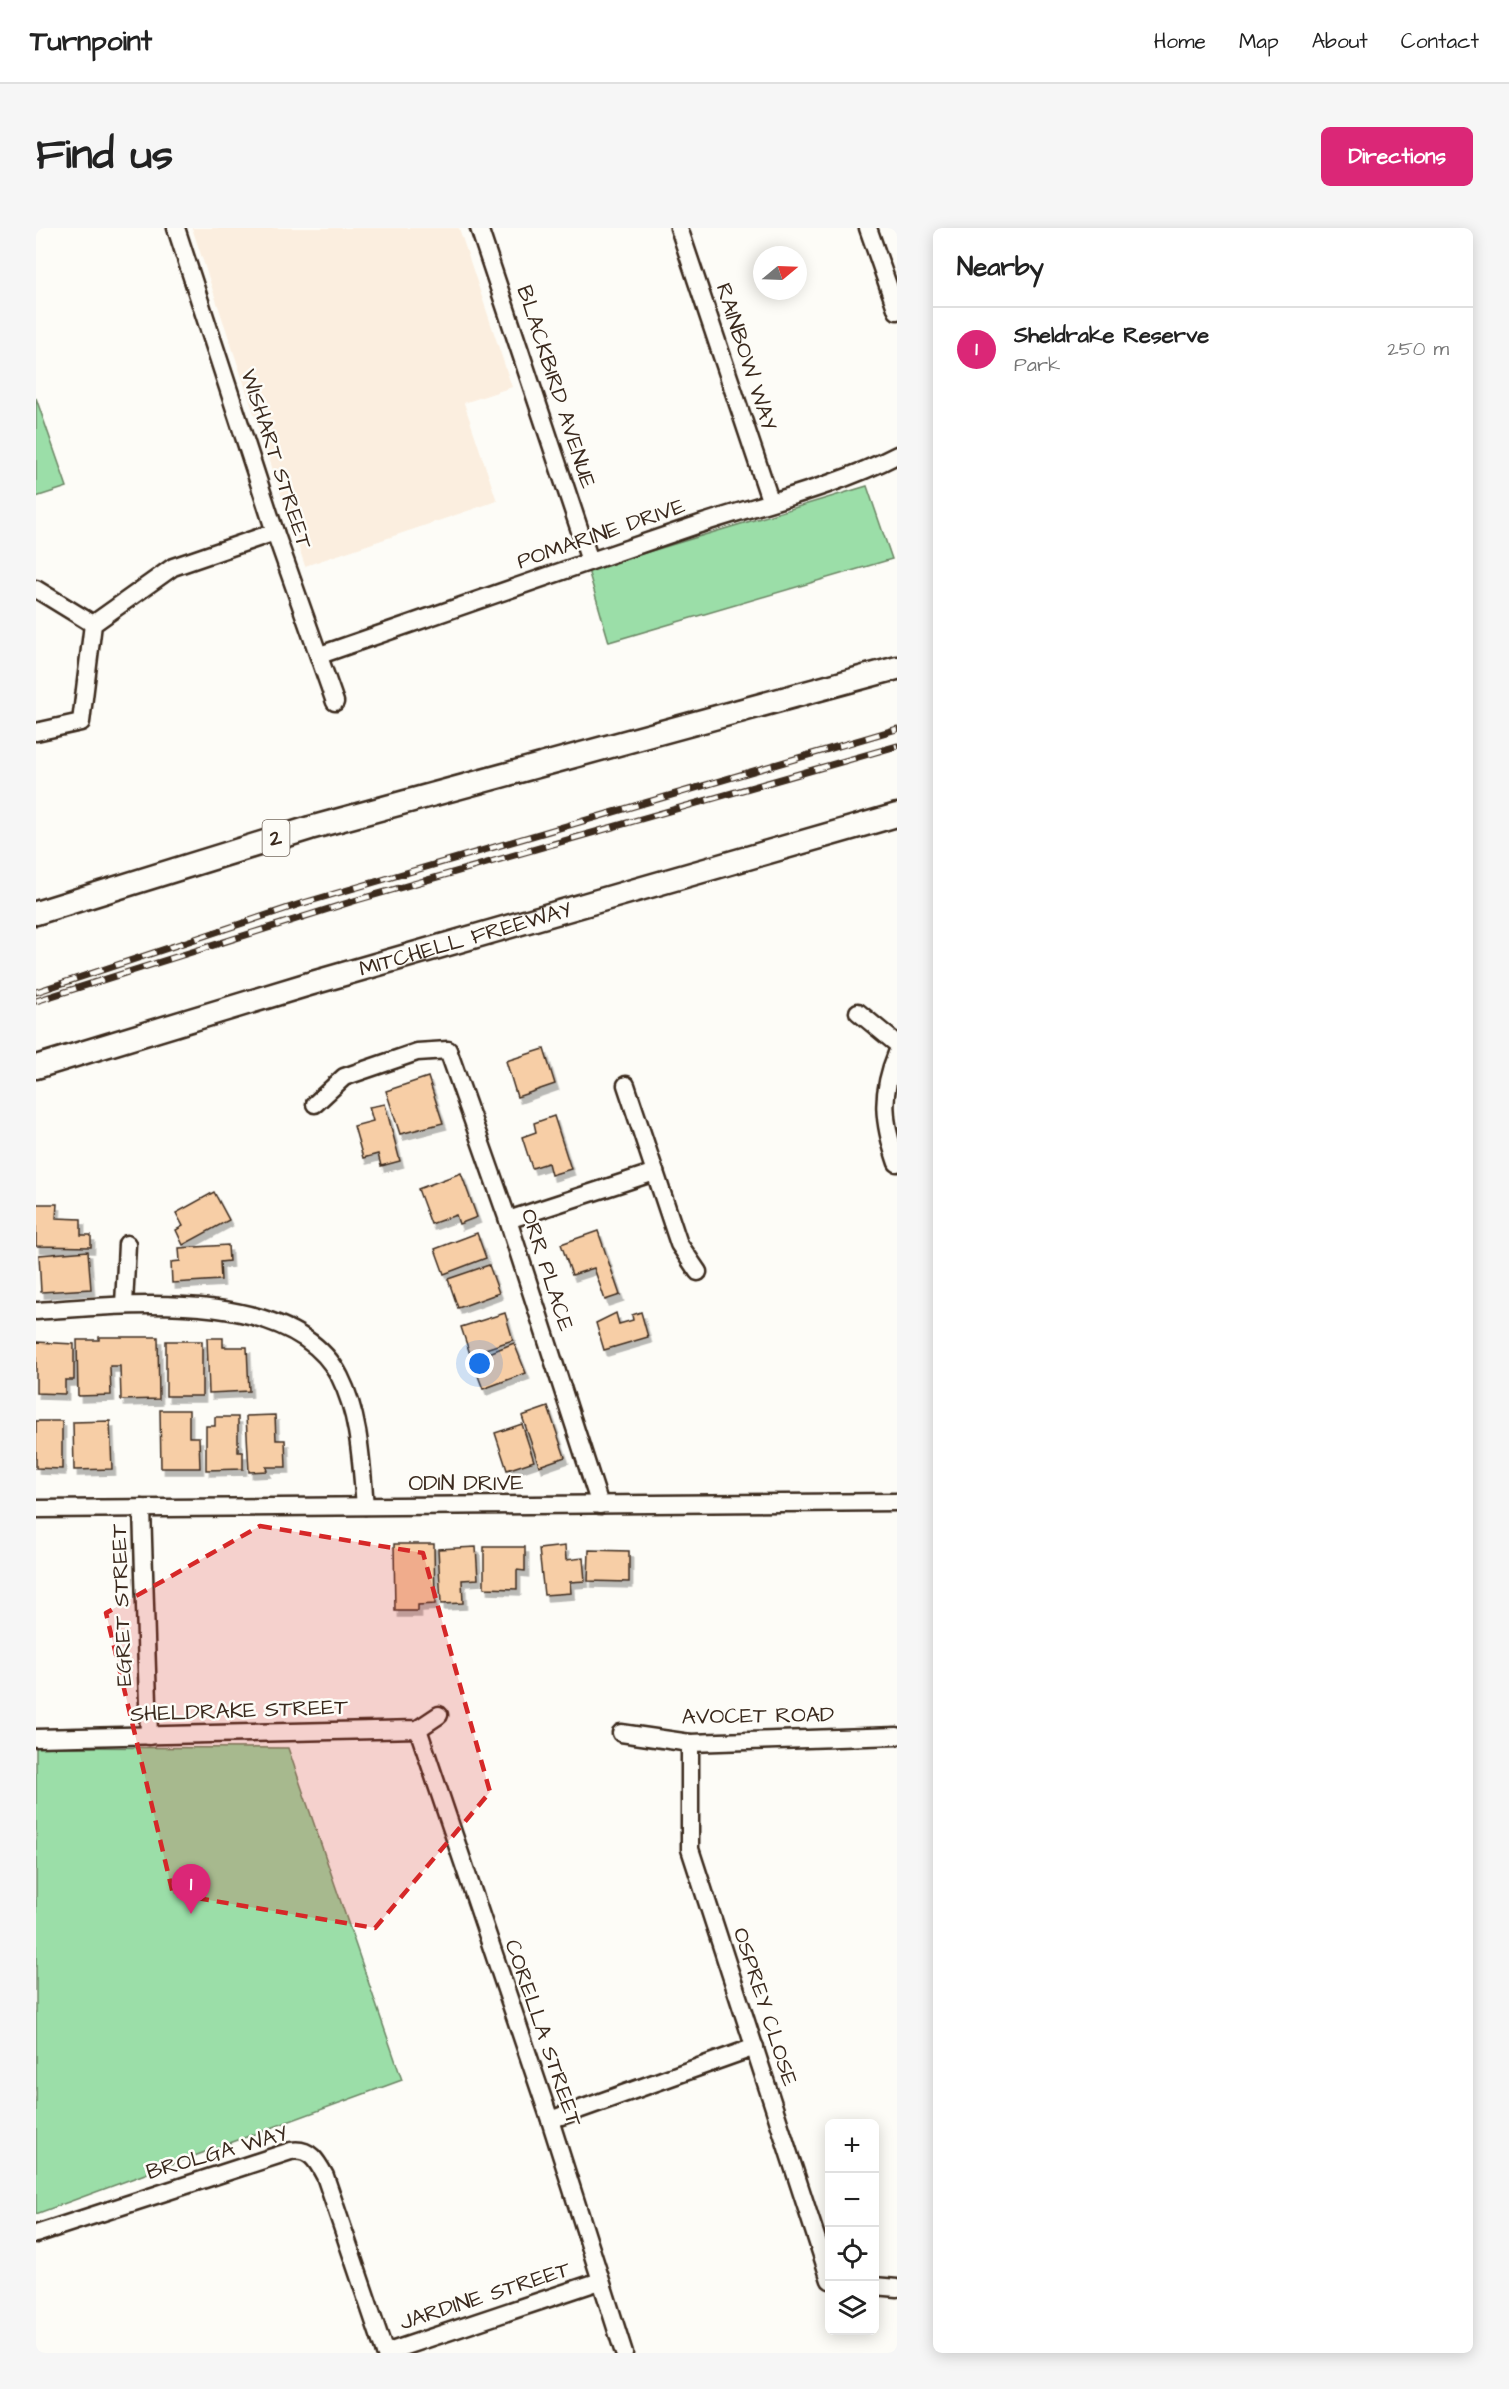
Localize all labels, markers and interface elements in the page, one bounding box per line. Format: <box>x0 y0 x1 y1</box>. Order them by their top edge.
text: Turnpoint <box>30 22 152 61</box>
text: Home <box>1154 27 1206 56</box>
text: Map <box>1239 27 1279 56</box>
text: About <box>1312 27 1368 56</box>
text: Contact <box>1401 27 1479 56</box>
text: Find us <box>36 127 173 185</box>
button: Directions <box>1321 127 1473 186</box>
north arrow <box>753 246 807 300</box>
text: Nearby <box>957 249 1044 285</box>
street label: RAINBOW WAY <box>708 279 785 435</box>
street label: BLACKBIRD AVENUE <box>509 282 603 492</box>
text: Sheldrake Reserve <box>1014 320 1209 351</box>
text: 1 <box>975 335 978 363</box>
text: 250 m <box>1387 335 1449 363</box>
text: Park <box>1014 351 1060 379</box>
street label: WISHART STREET <box>232 365 320 553</box>
street label: POMARINE DRIVE <box>513 491 689 577</box>
road number: 2 <box>262 820 290 856</box>
street label: MITCHELL FREEWAY <box>355 894 576 984</box>
street label: ORR PLACE <box>513 1205 581 1335</box>
your location <box>465 1349 494 1378</box>
street label: ODIN DRIVE <box>408 1468 524 1499</box>
street label: EGRET STREET <box>104 1523 140 1687</box>
street label: SHELDRAKE STREET <box>129 1692 349 1730</box>
street label: AVOCET ROAD <box>681 1699 835 1733</box>
pin: 1 <box>172 1864 210 1914</box>
street label: OSPREY CLOSE <box>725 1924 805 2090</box>
street label: CORELLA STREET <box>496 1935 590 2131</box>
street label: BROLGA WAY <box>143 2118 292 2188</box>
map controls <box>825 2119 879 2335</box>
button: + <box>825 2119 879 2173</box>
button: − <box>825 2173 879 2227</box>
button: locate <box>825 2227 879 2281</box>
street label: JARDINE STREET <box>396 2254 575 2338</box>
button: layers <box>825 2281 879 2335</box>

